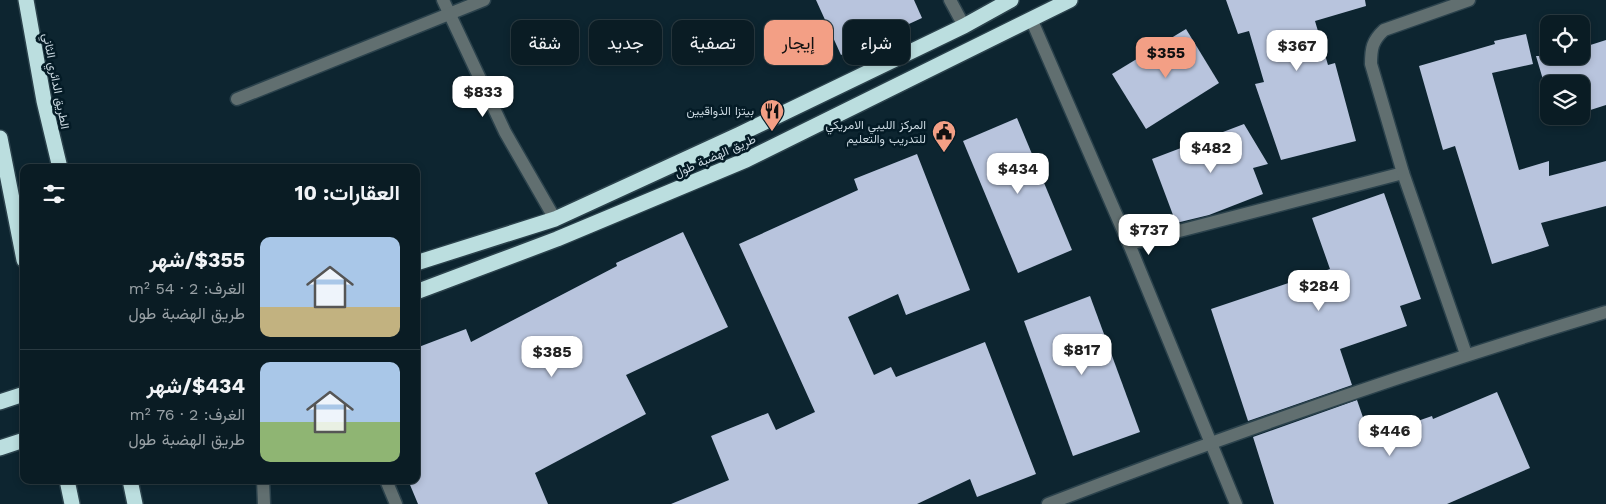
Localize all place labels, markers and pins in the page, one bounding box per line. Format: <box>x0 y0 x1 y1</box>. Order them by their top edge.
pin: $367 <box>1267 30 1327 72</box>
pin: $355 <box>1136 36 1196 79</box>
pin: $833 <box>453 76 513 118</box>
restaurant icon: بيتزا الذواقيين <box>759 98 785 132</box>
place label: بيتزا الذواقيين <box>686 104 754 119</box>
place label: المركز الليبي الامريكي للتدريب والتعليم <box>825 118 926 147</box>
public building icon: المركز الليبي الامريكي للتدريب والتعليم <box>931 119 957 153</box>
pin: $482 <box>1181 132 1241 174</box>
pin: $434 <box>988 152 1048 195</box>
pin: $737 <box>1119 214 1179 256</box>
pin: $284 <box>1289 270 1349 312</box>
pin: $817 <box>1052 334 1112 376</box>
pin: $385 <box>522 336 582 378</box>
pin: $446 <box>1360 414 1420 457</box>

